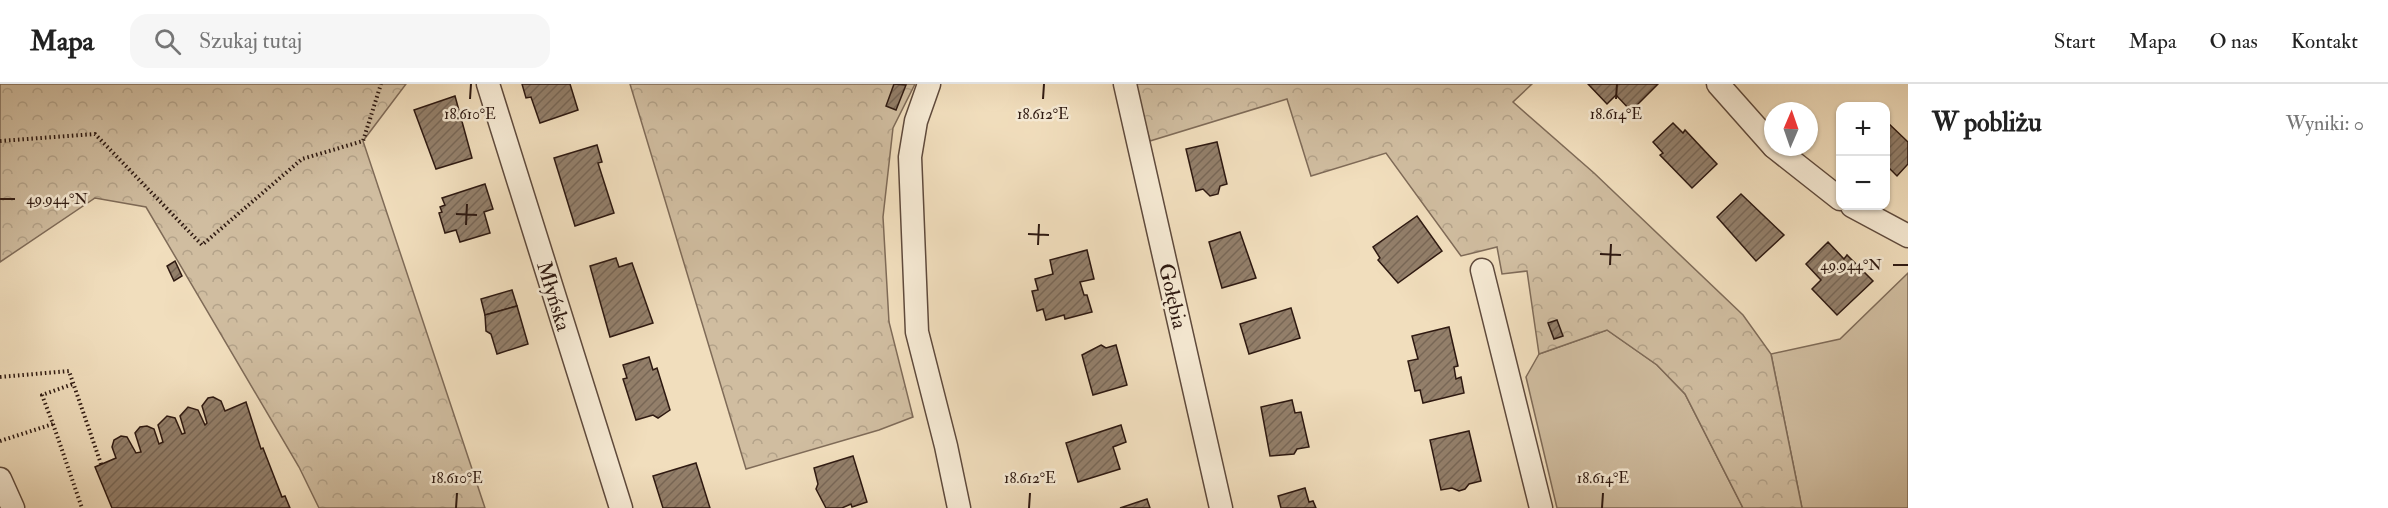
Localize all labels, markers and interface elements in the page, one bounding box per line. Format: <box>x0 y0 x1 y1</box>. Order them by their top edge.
search box <box>130 14 550 68</box>
text: Mapa <box>30 24 94 59</box>
icon: search <box>151 25 184 58</box>
text: Szukaj tutaj <box>199 27 302 55</box>
text: Start <box>2054 28 2096 55</box>
text: Mapa <box>2129 28 2177 55</box>
text: O nas <box>2210 28 2258 55</box>
text: Kontakt <box>2291 28 2358 55</box>
north arrow <box>1764 102 1818 156</box>
map controls <box>1836 102 1890 210</box>
button: + <box>1836 102 1890 156</box>
text: 18.610°E <box>444 105 496 124</box>
text: 18.612°E <box>1017 105 1069 124</box>
text: 18.614°E <box>1590 105 1642 124</box>
text: W pobliżu <box>1932 107 2042 139</box>
text: Wyniki: 0 <box>2286 111 2364 136</box>
button: − <box>1836 156 1890 210</box>
text: 49.944°N <box>26 190 88 209</box>
text: 49.944°N <box>1820 256 1882 275</box>
street label: Młyńska <box>530 258 577 335</box>
street label: Gołębia <box>1152 261 1193 332</box>
text: 18.610°E <box>431 469 483 488</box>
text: 18.612°E <box>1004 469 1056 488</box>
text: 18.614°E <box>1577 469 1629 488</box>

